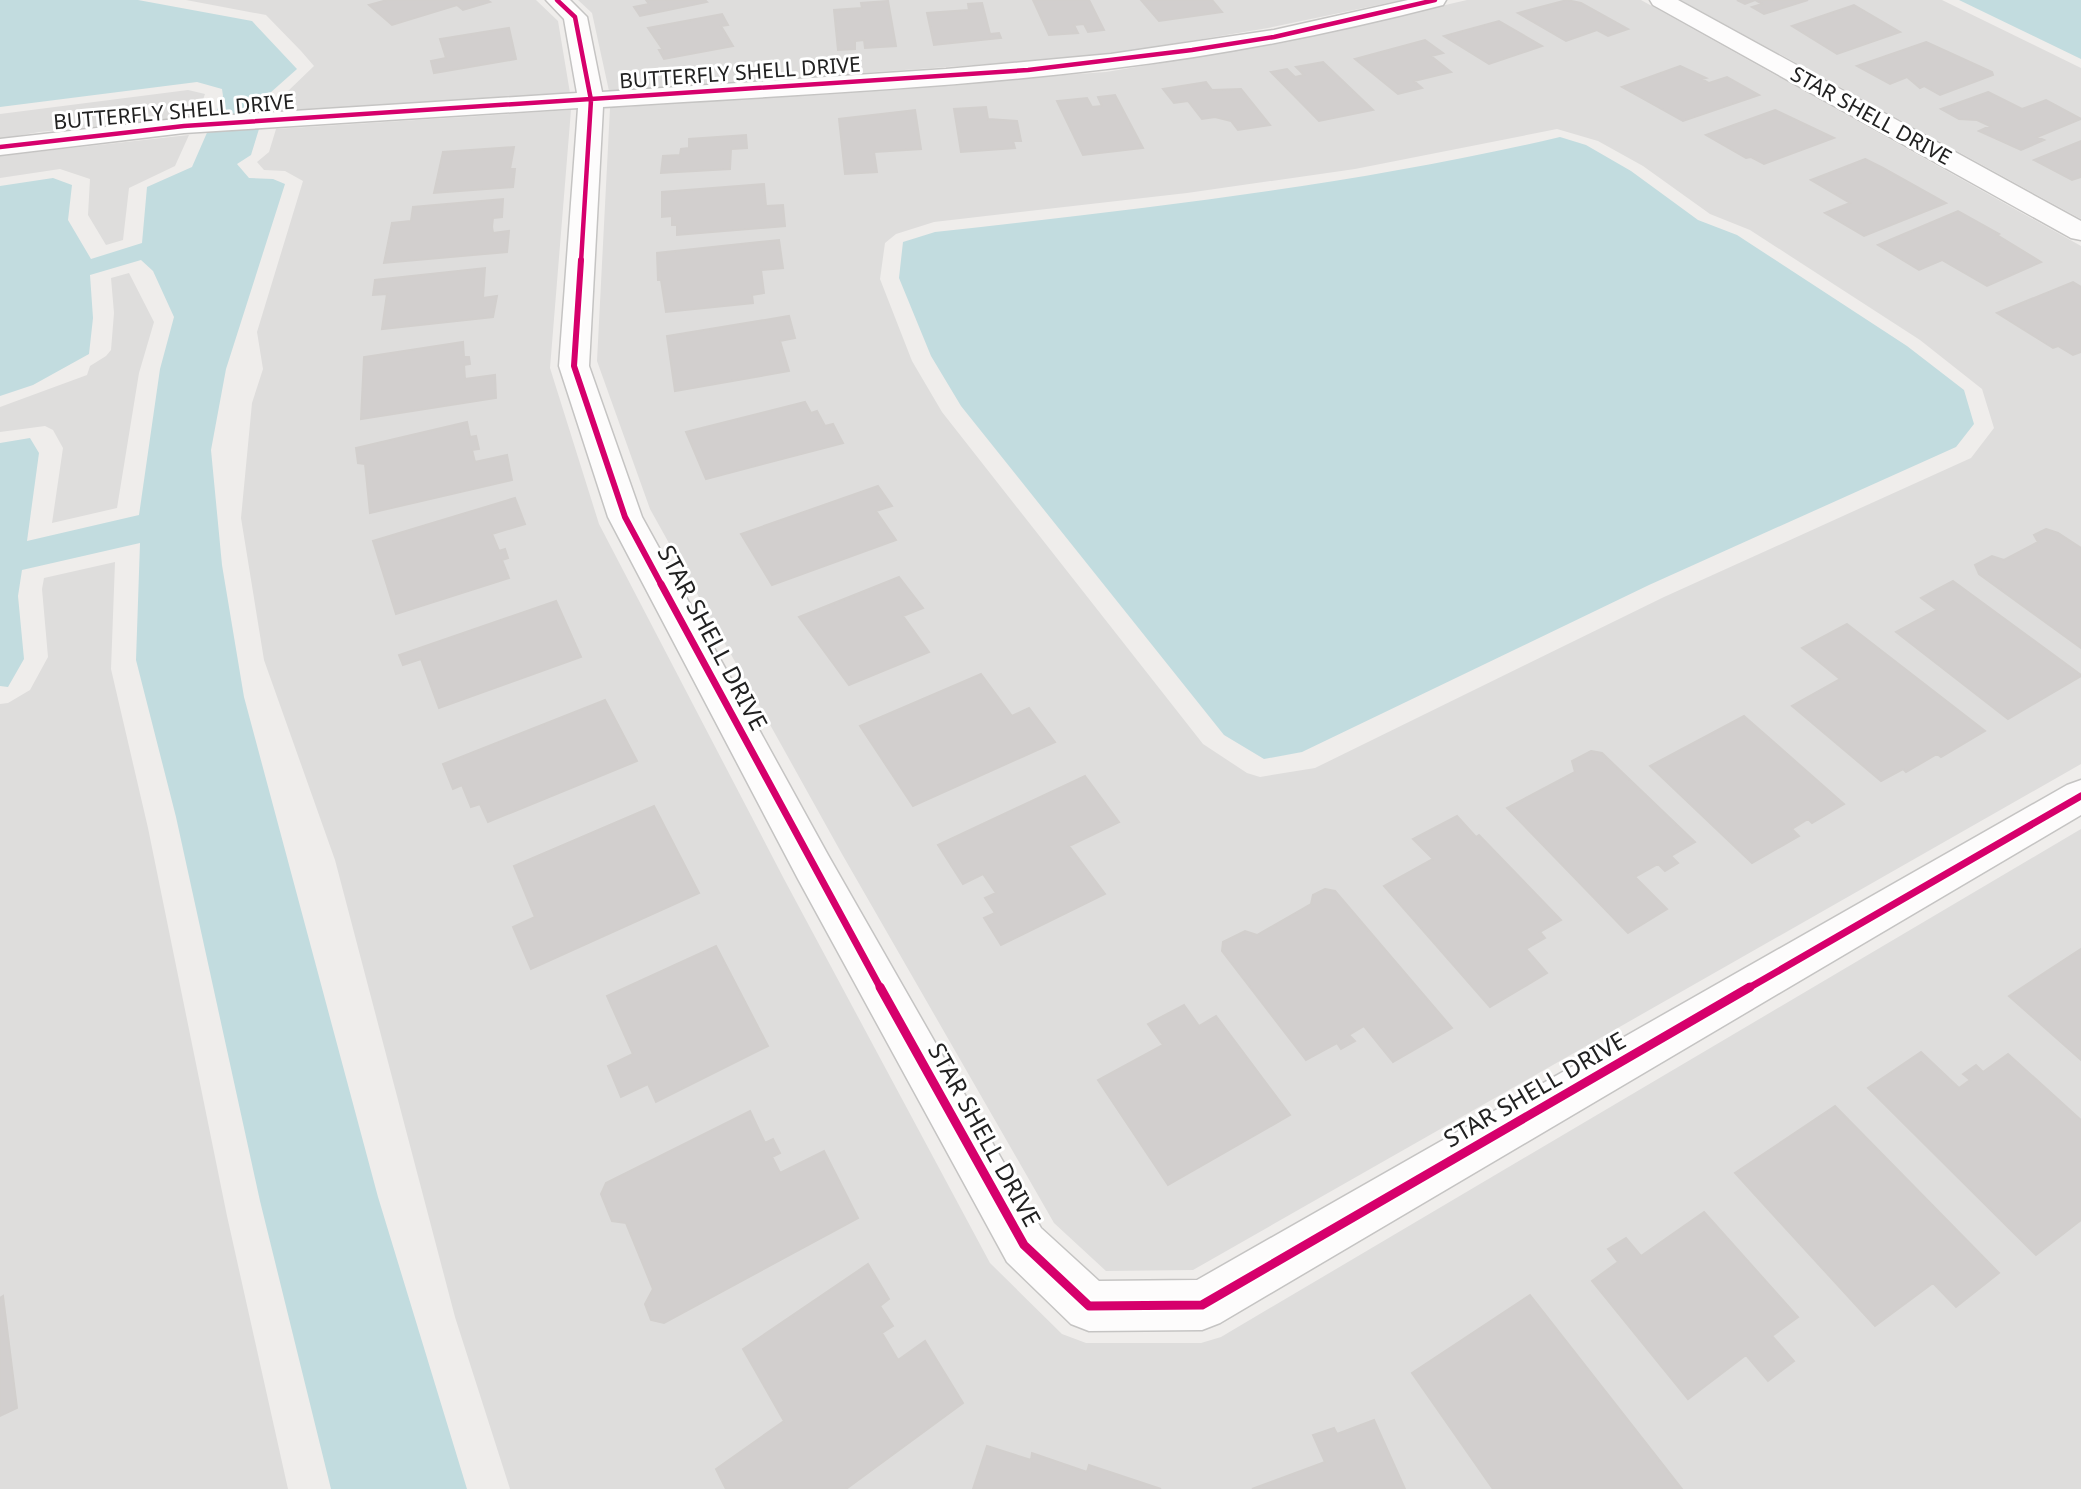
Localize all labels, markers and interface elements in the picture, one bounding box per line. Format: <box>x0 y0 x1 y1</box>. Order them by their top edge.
street label: BUTTERFLY SHELL DRIVE <box>618 50 862 94</box>
street label: STAR SHELL DRIVE <box>1786 59 1957 171</box>
street label: BUTTERFLY SHELL DRIVE <box>52 87 296 136</box>
street label: STAR SHELL DRIVE <box>651 539 776 736</box>
street label: STAR SHELL DRIVE <box>1437 1023 1631 1154</box>
street label: STAR SHELL DRIVE <box>921 1036 1050 1232</box>

